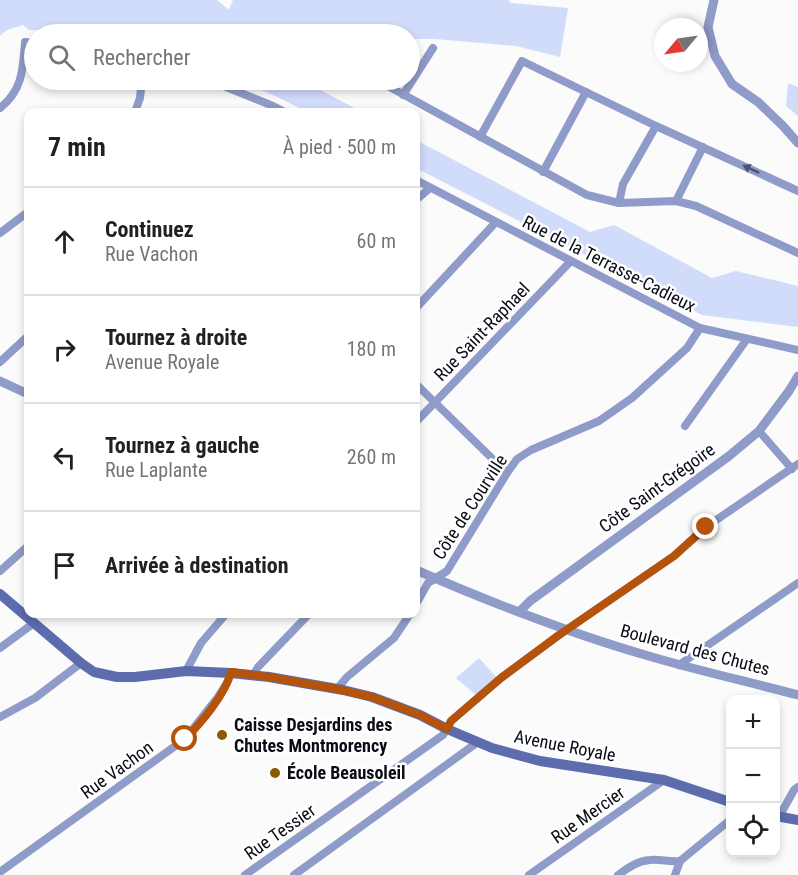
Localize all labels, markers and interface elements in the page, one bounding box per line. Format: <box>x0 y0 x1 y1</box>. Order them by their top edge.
north arrow <box>654 18 708 72</box>
search box <box>24 24 420 90</box>
icon: search <box>45 41 78 74</box>
text: Rechercher <box>93 45 190 70</box>
text: 7 min <box>48 132 106 162</box>
text: À pied · 500 m <box>283 135 396 159</box>
one-way arrow <box>742 165 759 174</box>
street label: Rue de la Terrasse-Cadieux <box>519 211 699 316</box>
text: Continuez <box>105 217 194 242</box>
icon: ahead <box>48 225 81 258</box>
text: 60 m <box>357 229 396 253</box>
text: Rue Vachon <box>105 242 198 266</box>
street label: Rue Saint-Raphael <box>430 278 534 385</box>
text: Tournez à droite <box>105 325 247 350</box>
icon: right <box>48 333 81 366</box>
text: 180 m <box>347 337 396 361</box>
text: Avenue Royale <box>105 350 219 374</box>
text: Tournez à gauche <box>105 433 259 458</box>
street label: Côte Saint-Grégoire <box>595 439 719 537</box>
icon: left <box>48 441 81 474</box>
text: 260 m <box>347 445 396 469</box>
street label: Côte de Courville <box>428 450 511 563</box>
text: Rue Laplante <box>105 458 207 482</box>
route end <box>692 513 718 539</box>
icon: arrive <box>48 549 81 582</box>
text: Arrivée à destination <box>105 553 289 578</box>
street label: Boulevard des Chutes <box>618 619 772 680</box>
map controls <box>726 695 780 857</box>
button: + <box>726 695 780 749</box>
place label: Caisse Desjardins des Chutes Montmorency <box>234 714 392 756</box>
route start <box>171 725 197 751</box>
street label: Avenue Royale <box>513 725 618 766</box>
marker: Caisse Desjardins des Chutes Montmorency <box>215 728 229 742</box>
street label: Rue Vachon <box>77 736 157 803</box>
button: − <box>726 749 780 803</box>
place label: École Beausoleil <box>287 762 406 783</box>
marker: École Beausoleil <box>268 766 282 780</box>
street label: Rue Mercier <box>547 781 629 847</box>
street label: Rue Tessier <box>240 799 320 864</box>
button: locate <box>726 803 780 857</box>

